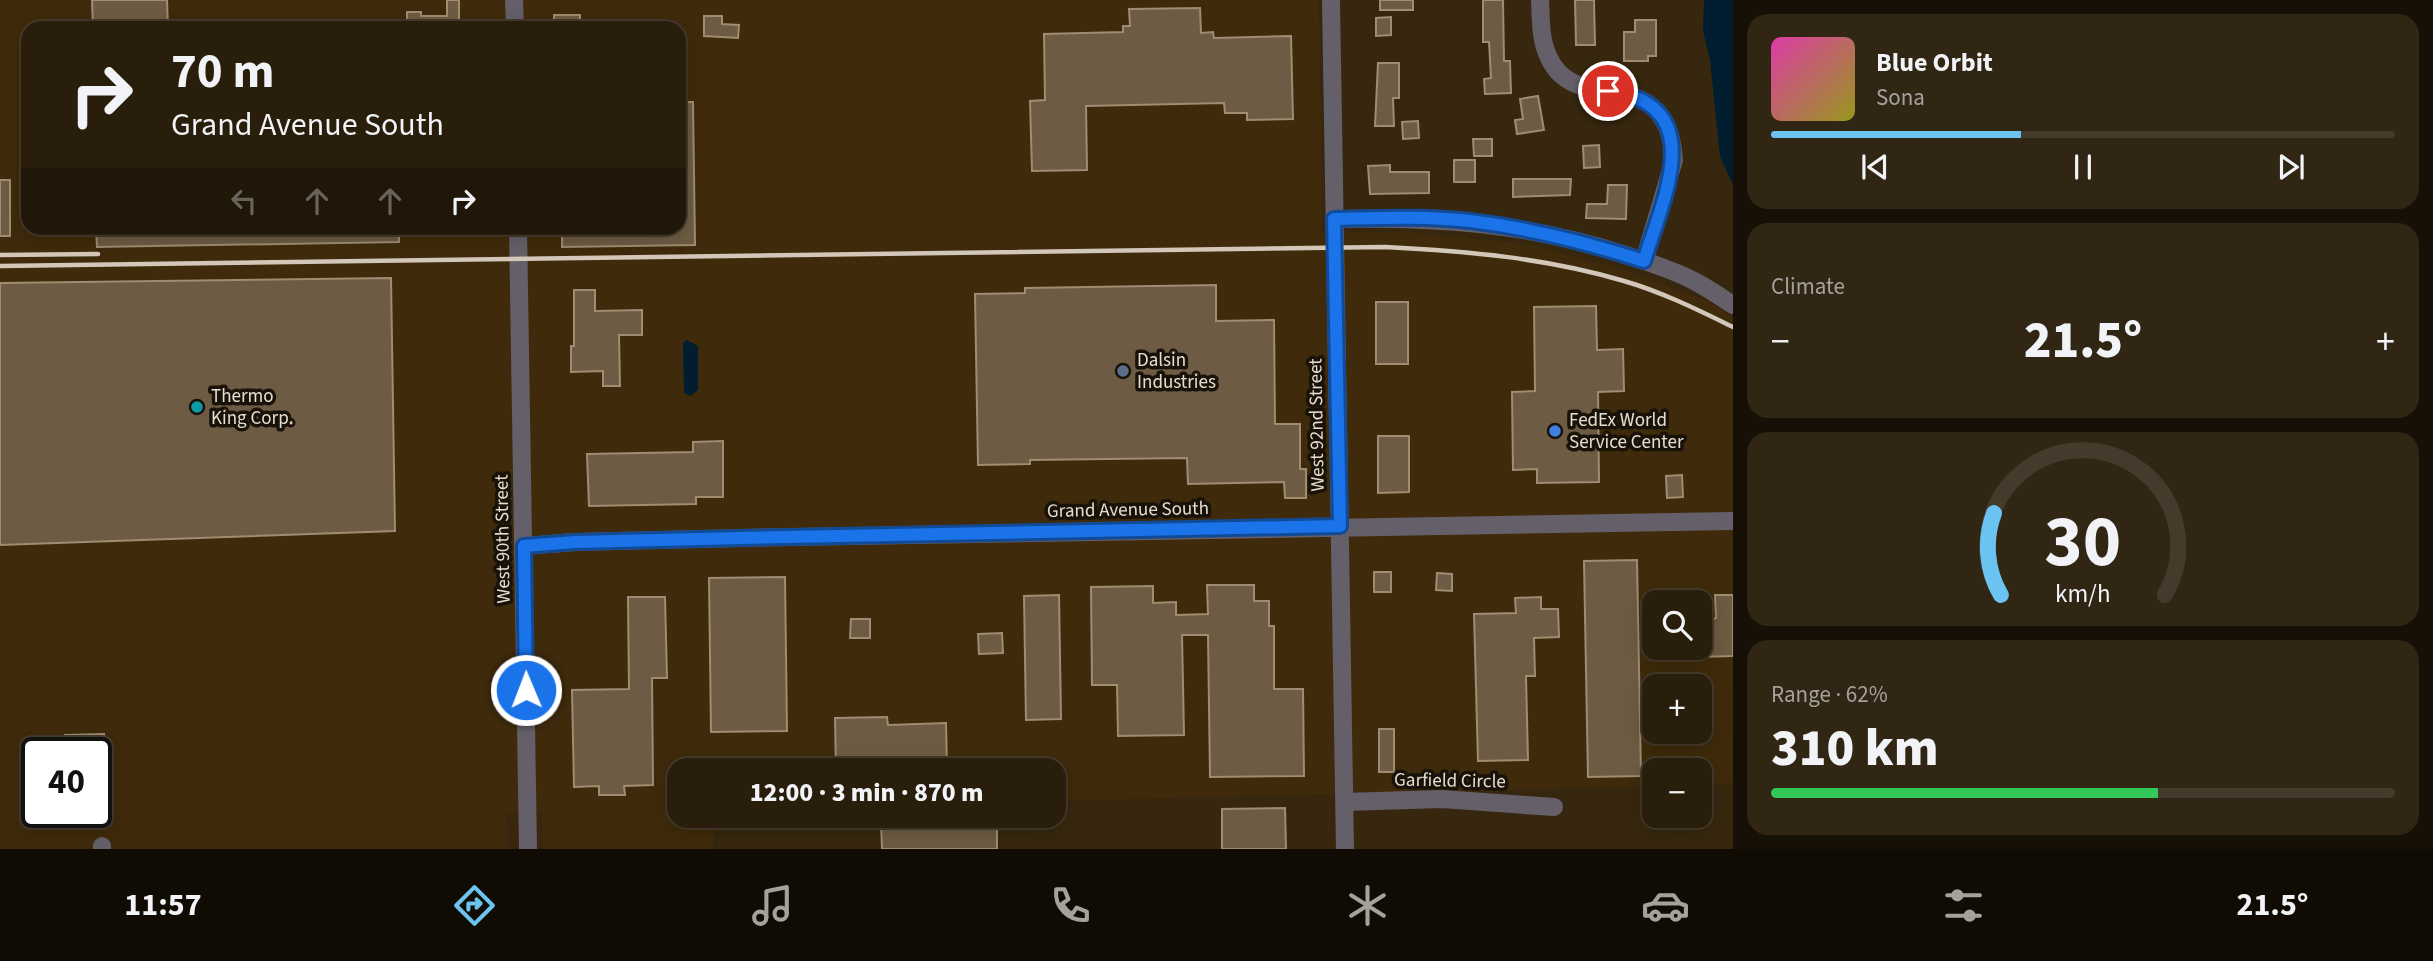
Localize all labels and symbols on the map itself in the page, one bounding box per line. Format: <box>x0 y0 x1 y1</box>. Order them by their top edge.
pin <box>1578 61 1638 121</box>
place label: Dalsin Industries <box>1137 347 1216 396</box>
street label: West 92nd Street <box>1302 358 1332 492</box>
marker: Dalsin Industries <box>1115 363 1131 379</box>
place label: Thermo King Corp. <box>211 383 293 432</box>
marker: Thermo King Corp. <box>189 399 205 415</box>
place label: FedEx World Service Center <box>1569 407 1684 456</box>
marker: FedEx World Service Center <box>1547 423 1563 439</box>
street label: West 90th Street <box>488 474 518 604</box>
street label: Grand Avenue South <box>1047 495 1209 525</box>
position arrow <box>489 653 563 727</box>
speed limit sign: 40 <box>21 737 112 828</box>
street label: Garfield Circle <box>1394 767 1506 795</box>

